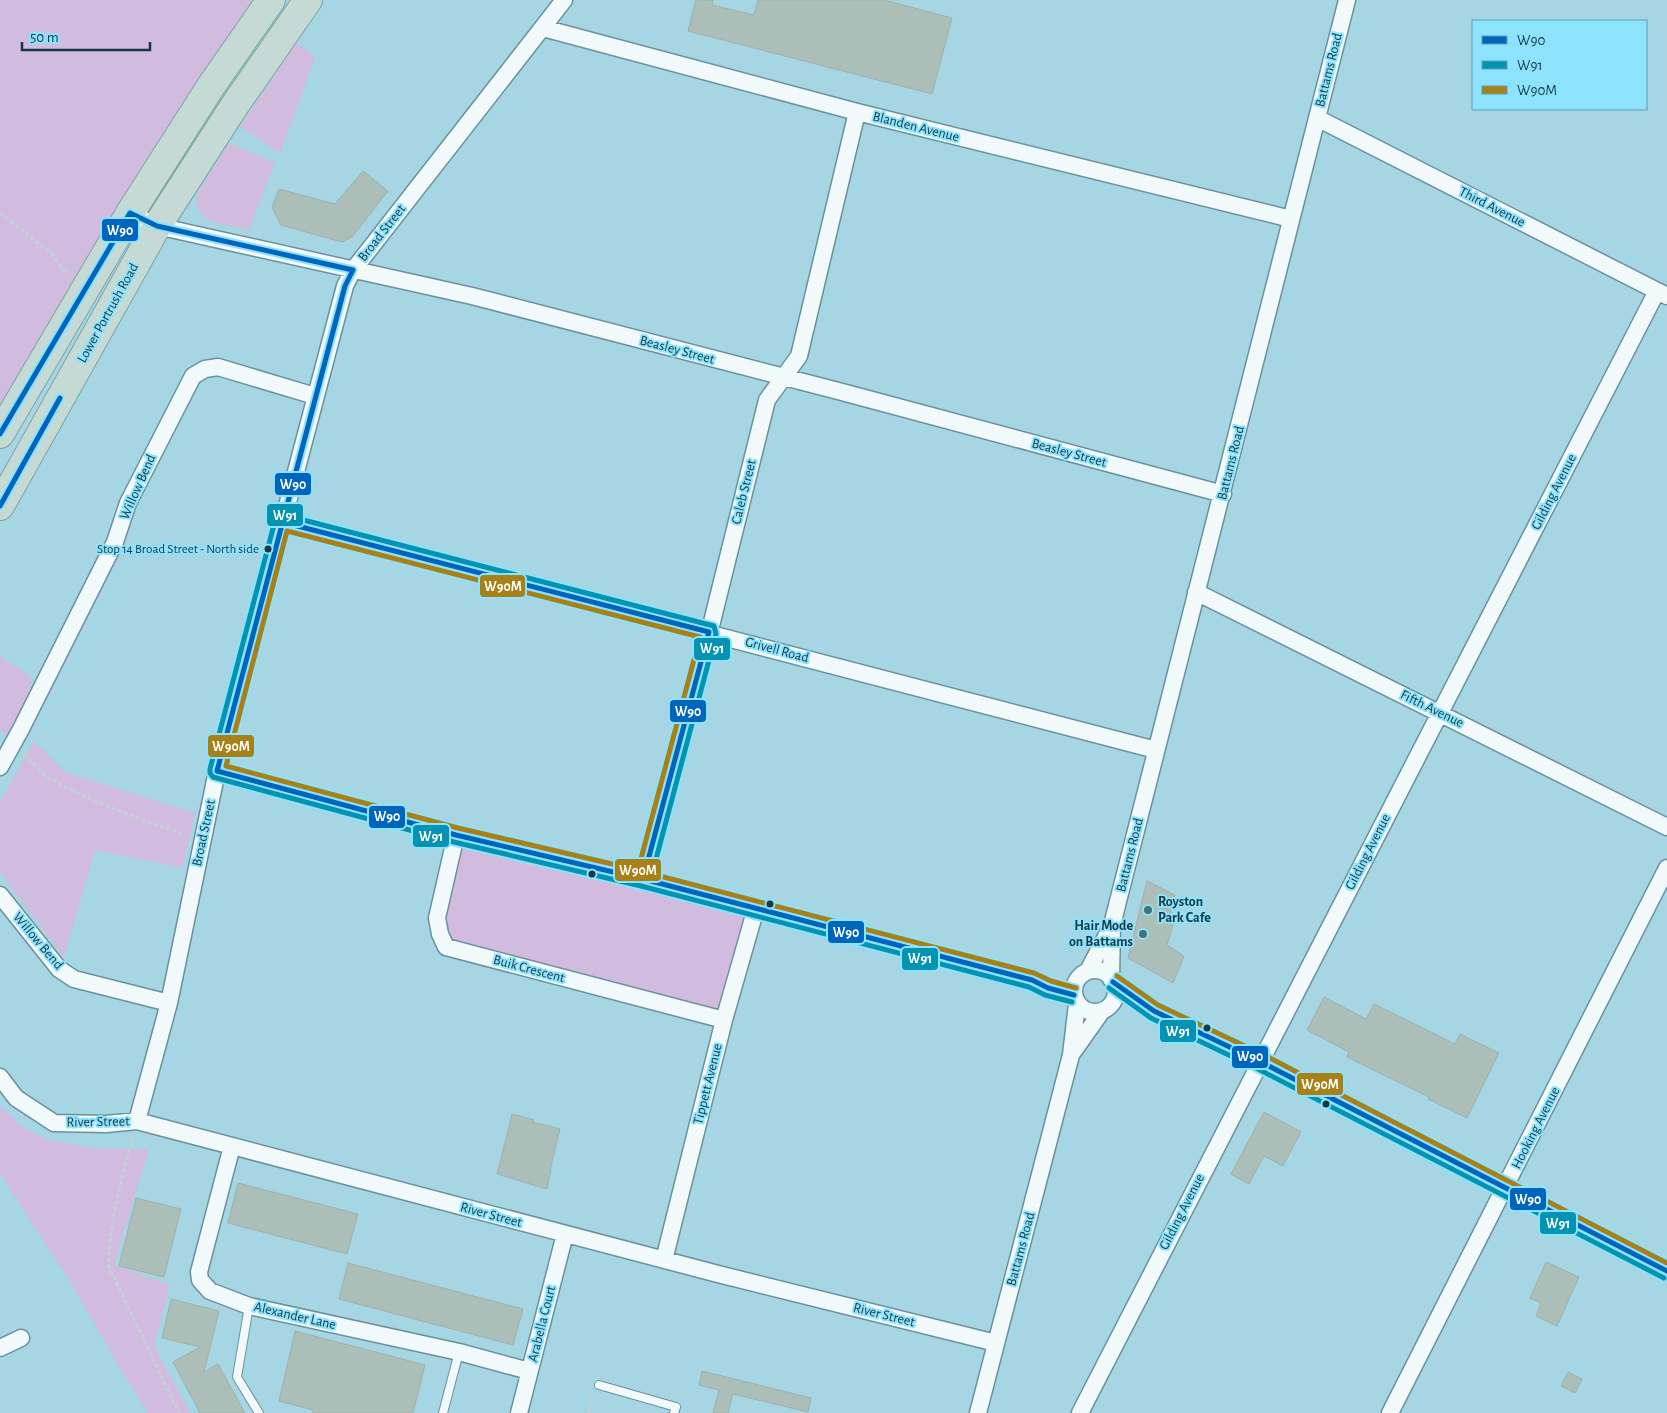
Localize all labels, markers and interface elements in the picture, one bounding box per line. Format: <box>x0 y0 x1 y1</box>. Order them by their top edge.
scale bar <box>22 20 150 52</box>
legend <box>1472 20 1647 110</box>
text: 50 m <box>30 30 59 45</box>
street label: Battams Road <box>1313 32 1345 108</box>
text: W90 <box>1517 33 1545 48</box>
text: W91 <box>1517 58 1543 73</box>
text: W90M <box>1517 83 1557 98</box>
street label: Blanden Avenue <box>871 109 961 145</box>
street label: Third Avenue <box>1457 184 1527 230</box>
street label: Broad Street <box>356 202 409 264</box>
line badge: W90 <box>101 218 139 242</box>
text: W90 <box>107 224 133 238</box>
street label: Lower Portrush Road <box>75 261 141 365</box>
street label: Beasley Street <box>638 333 716 367</box>
street label: Battams Road <box>1215 425 1247 501</box>
street label: Beasley Street <box>1030 436 1108 470</box>
street label: Willow Bend <box>117 452 159 522</box>
street label: Gilding Avenue <box>1529 452 1579 532</box>
street label: Caleb Street <box>729 458 759 526</box>
line badge: W90 <box>274 472 312 496</box>
text: W90 <box>280 478 306 492</box>
line badge: W91 <box>266 503 304 527</box>
text: W91 <box>273 509 297 523</box>
place label: Stop 14 Broad Street - North side <box>97 543 259 556</box>
marker: Stop 14 Broad Street - North side <box>263 544 273 554</box>
line badge: W90M <box>479 574 526 598</box>
text: W90M <box>484 580 522 594</box>
street label: Grivell Road <box>744 635 810 665</box>
line badge: W91 <box>693 637 731 661</box>
text: W91 <box>700 642 724 656</box>
street label: Fifth Avenue <box>1398 688 1466 730</box>
line badge: W90 <box>669 699 707 723</box>
text: W90 <box>675 705 701 719</box>
line badge: W90M <box>207 734 255 758</box>
text: W90M <box>212 740 250 754</box>
street label: Broad Street <box>190 798 218 868</box>
line badge: W90 <box>368 805 406 829</box>
text: W90 <box>374 810 400 824</box>
street label: Gilding Avenue <box>1343 812 1393 892</box>
street label: Battams Road <box>1114 817 1146 893</box>
line badge: W91 <box>412 824 450 848</box>
text: W91 <box>419 830 443 844</box>
line badge: W90M <box>614 858 662 882</box>
text: W90M <box>619 864 657 878</box>
unlabelled marker <box>587 869 597 879</box>
place label: Royston Park Cafe <box>1158 895 1211 925</box>
unlabelled marker <box>765 899 775 909</box>
marker: Royston Park Cafe <box>1142 904 1154 916</box>
street label: Willow Bend <box>10 910 66 972</box>
place label: Hair Mode on Battams <box>1069 919 1133 949</box>
line badge: W90 <box>827 920 865 944</box>
text: W90 <box>833 926 859 940</box>
marker: Hair Mode on Battams <box>1137 928 1149 940</box>
line badge: W91 <box>901 947 939 971</box>
text: W91 <box>908 952 932 966</box>
street label: Buik Crescent <box>492 953 567 985</box>
line badge: W91 <box>1159 1019 1197 1043</box>
unlabelled marker <box>1202 1023 1212 1033</box>
text: W91 <box>1166 1025 1190 1039</box>
street label: Tippett Avenue <box>691 1042 725 1126</box>
line badge: W90 <box>1231 1045 1269 1069</box>
text: W90 <box>1237 1050 1263 1064</box>
line badge: W90M <box>1296 1072 1344 1096</box>
text: W90M <box>1301 1078 1339 1092</box>
street label: Hooking Avenue <box>1509 1085 1563 1171</box>
unlabelled marker <box>1321 1099 1331 1109</box>
street label: River Street <box>66 1114 130 1130</box>
street label: Gilding Avenue <box>1157 1172 1207 1252</box>
line badge: W90 <box>1509 1187 1547 1211</box>
text: W90 <box>1515 1193 1541 1207</box>
street label: River Street <box>459 1200 524 1230</box>
street label: Battams Road <box>1004 1211 1038 1287</box>
line badge: W91 <box>1539 1211 1577 1235</box>
text: W91 <box>1546 1217 1570 1231</box>
street label: Arabella Court <box>526 1284 558 1364</box>
street label: Alexander Lane <box>253 1300 337 1332</box>
street label: River Street <box>852 1301 917 1330</box>

